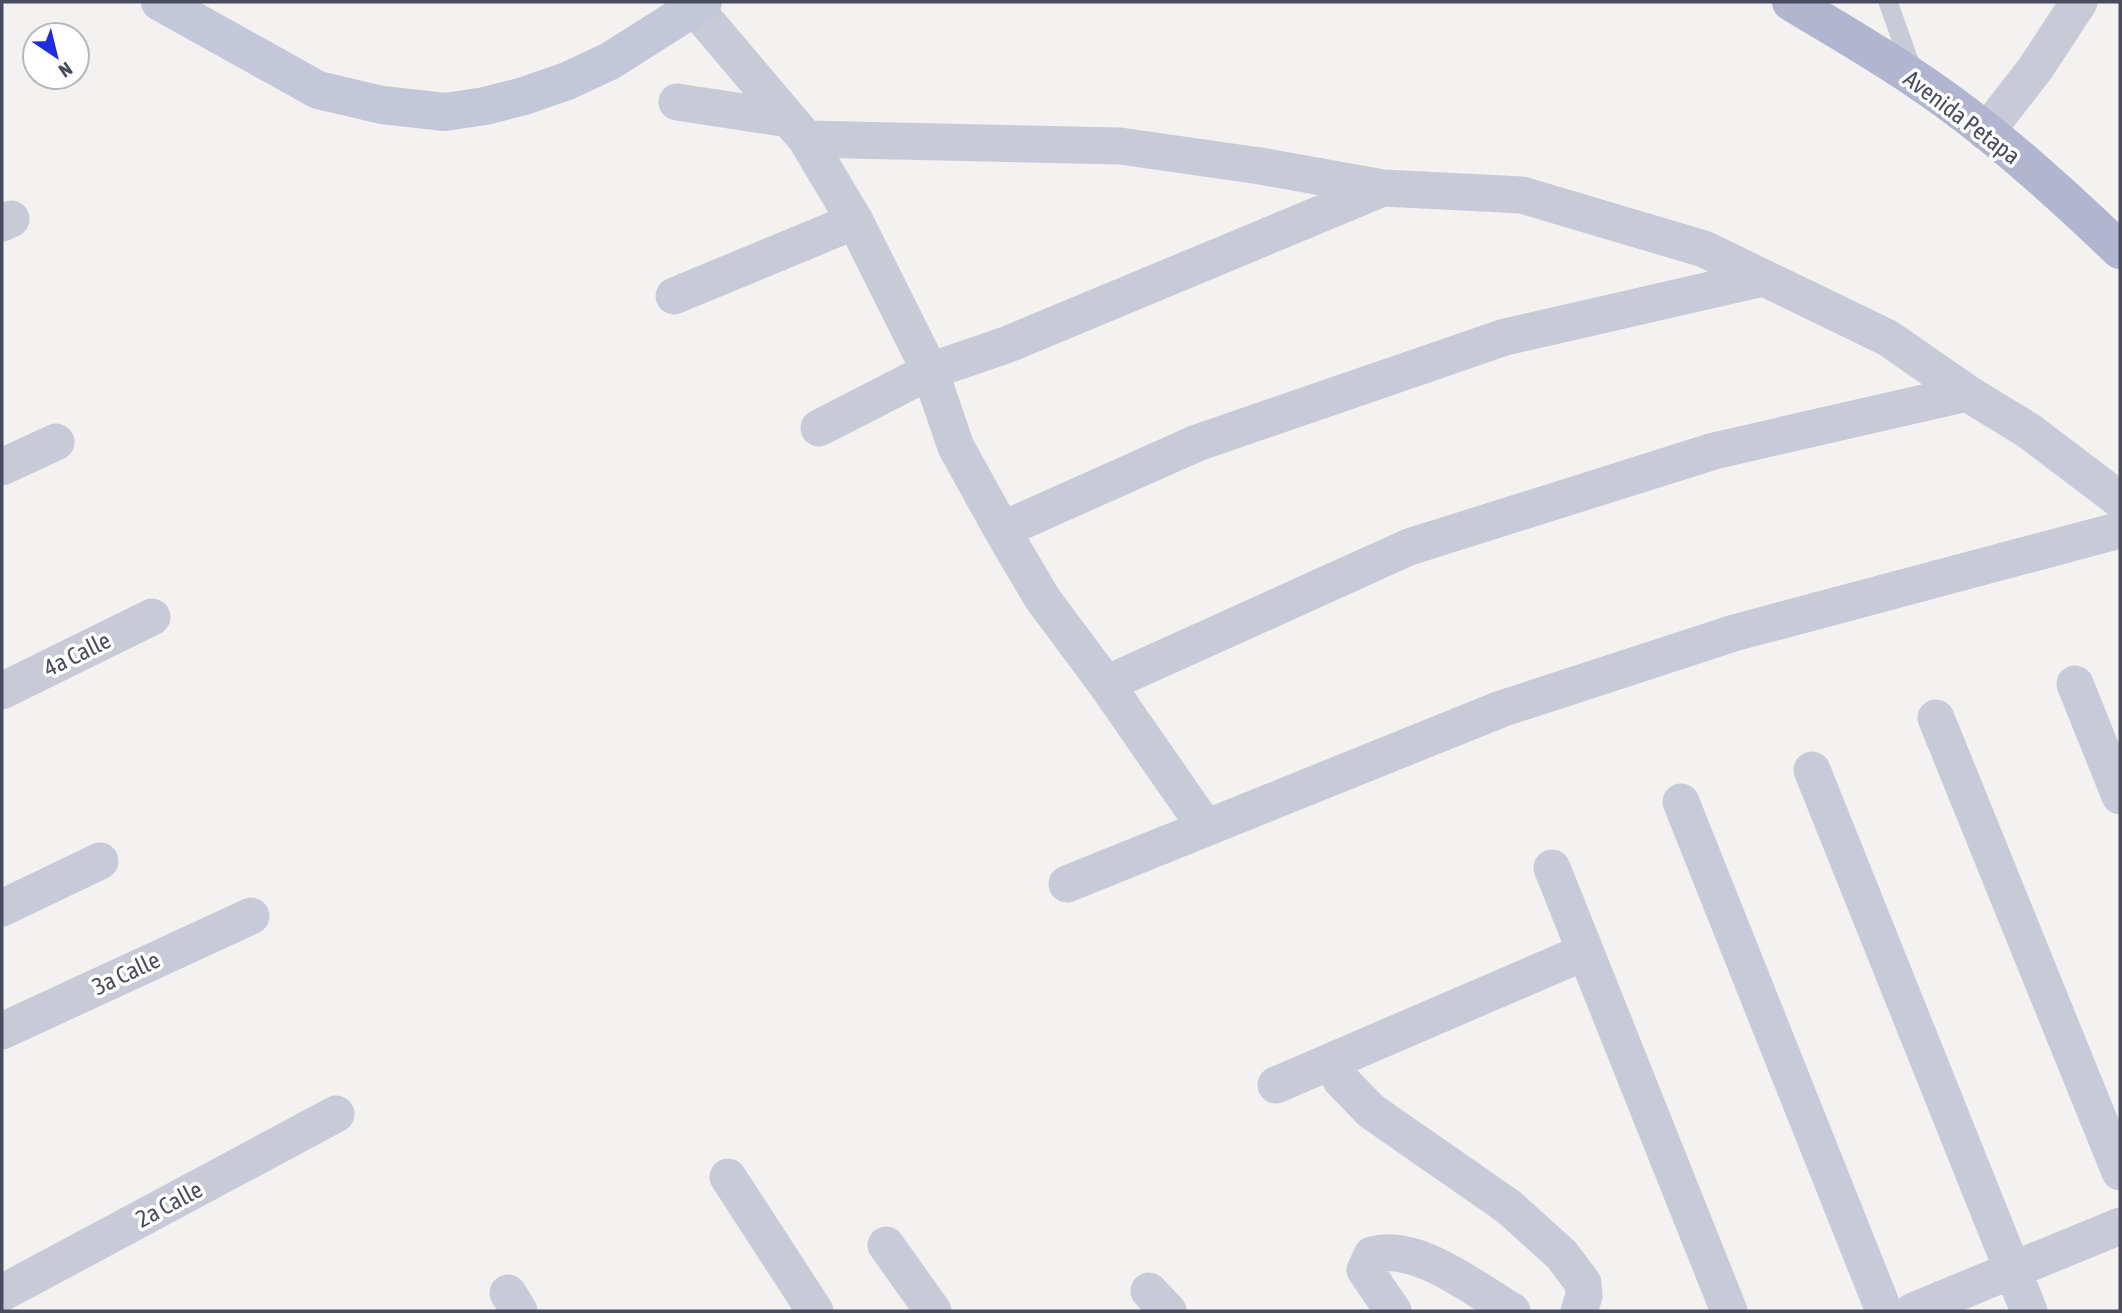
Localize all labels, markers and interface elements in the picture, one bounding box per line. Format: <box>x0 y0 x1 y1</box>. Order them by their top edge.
north arrow <box>21 21 91 91</box>
text: N <box>55 58 77 82</box>
street label: Avenida Petapa <box>1899 65 2025 169</box>
street label: 4a Calle <box>39 626 115 682</box>
street label: 3a Calle <box>88 946 164 1000</box>
street label: 2a Calle <box>131 1175 207 1233</box>

